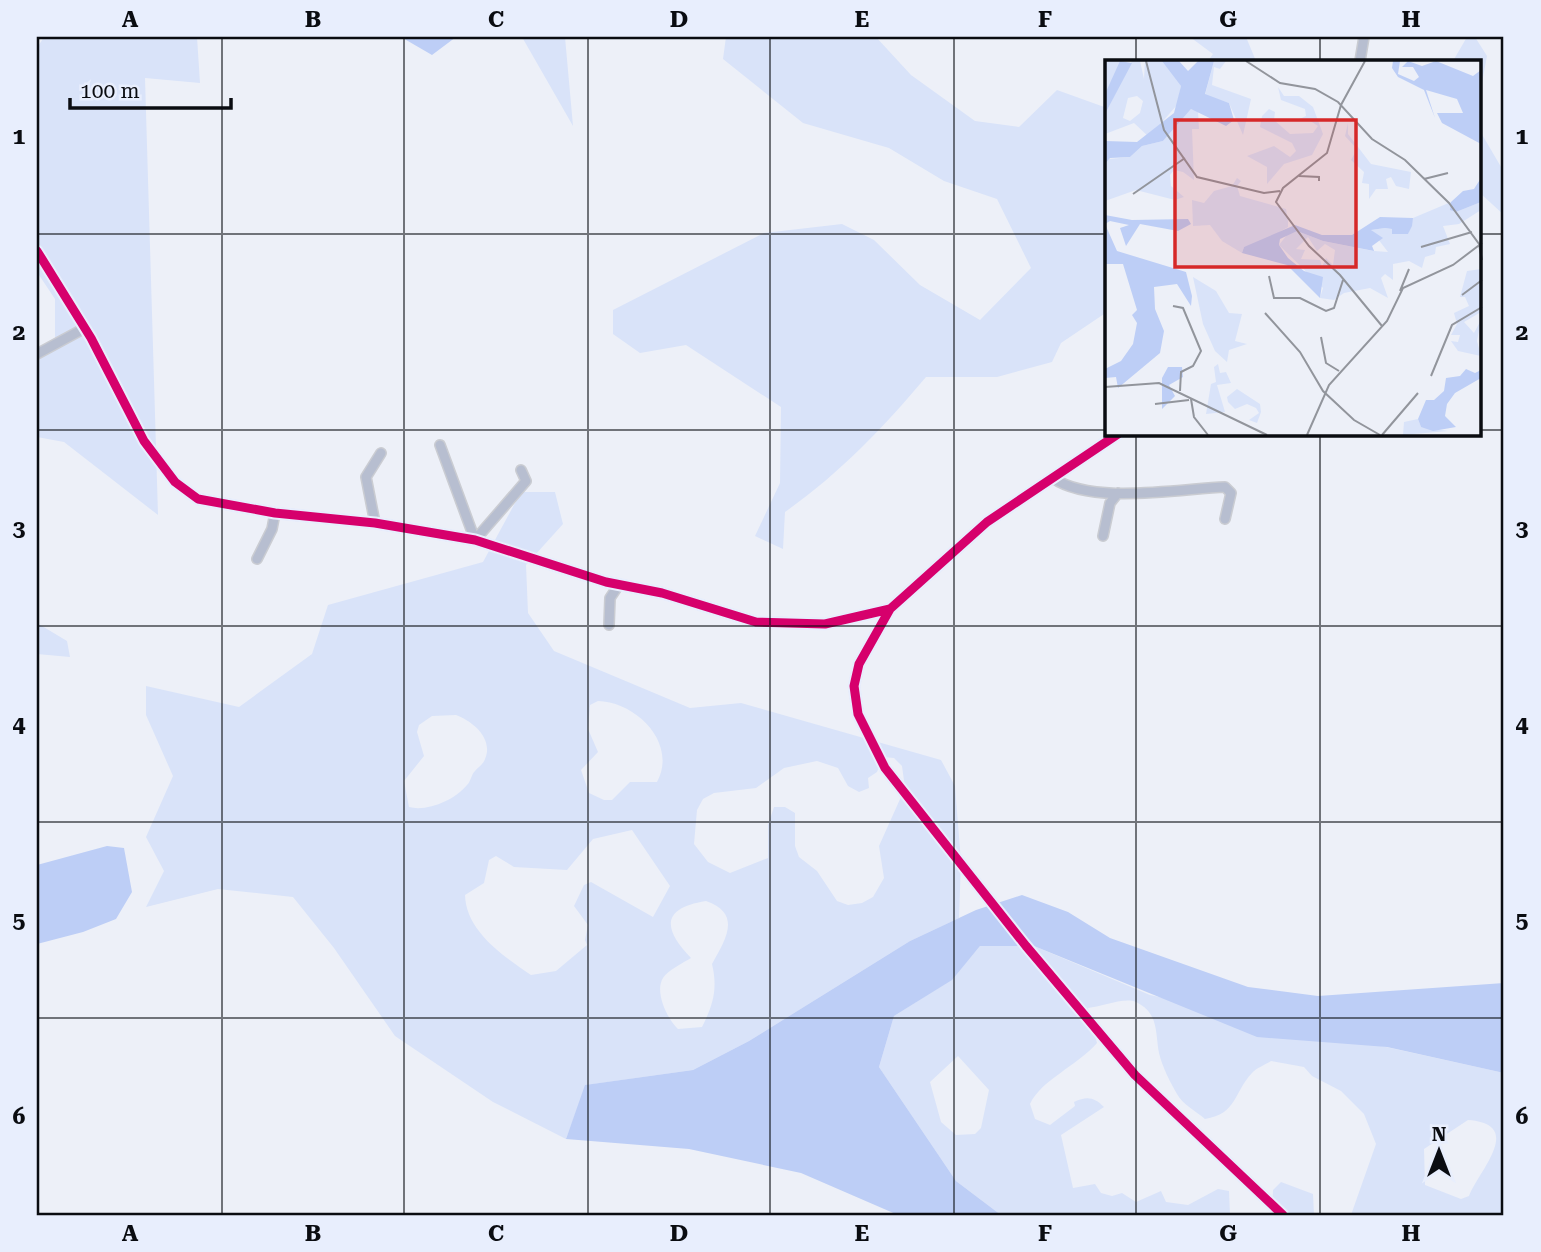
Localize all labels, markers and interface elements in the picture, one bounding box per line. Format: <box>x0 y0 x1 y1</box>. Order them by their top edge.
text: A <box>122 6 139 33</box>
text: B <box>305 6 321 33</box>
text: C <box>488 6 504 33</box>
text: D <box>670 6 688 33</box>
text: E <box>855 6 869 33</box>
text: F <box>1038 6 1052 33</box>
text: G <box>1219 6 1237 33</box>
text: H <box>1402 6 1421 33</box>
inset map <box>1105 60 1482 436</box>
scale bar <box>70 66 231 110</box>
text: 100 m <box>80 79 140 103</box>
text: 1 <box>13 123 26 150</box>
text: 1 <box>1516 123 1529 150</box>
text: 2 <box>13 319 25 346</box>
text: 2 <box>1516 319 1528 346</box>
text: 3 <box>13 515 26 542</box>
text: 3 <box>1516 515 1529 542</box>
text: 4 <box>13 711 26 738</box>
text: 4 <box>1516 711 1529 738</box>
text: 5 <box>13 907 26 934</box>
text: 5 <box>1516 907 1529 934</box>
text: 6 <box>13 1103 26 1130</box>
text: 6 <box>1516 1103 1529 1130</box>
north arrow <box>1404 1116 1474 1186</box>
text: N <box>1432 1123 1447 1146</box>
text: A <box>122 1220 139 1247</box>
text: B <box>305 1220 321 1247</box>
text: C <box>488 1220 504 1247</box>
text: D <box>670 1220 688 1247</box>
text: E <box>855 1220 869 1247</box>
text: F <box>1038 1220 1052 1247</box>
text: G <box>1219 1220 1237 1247</box>
text: H <box>1402 1220 1421 1247</box>

